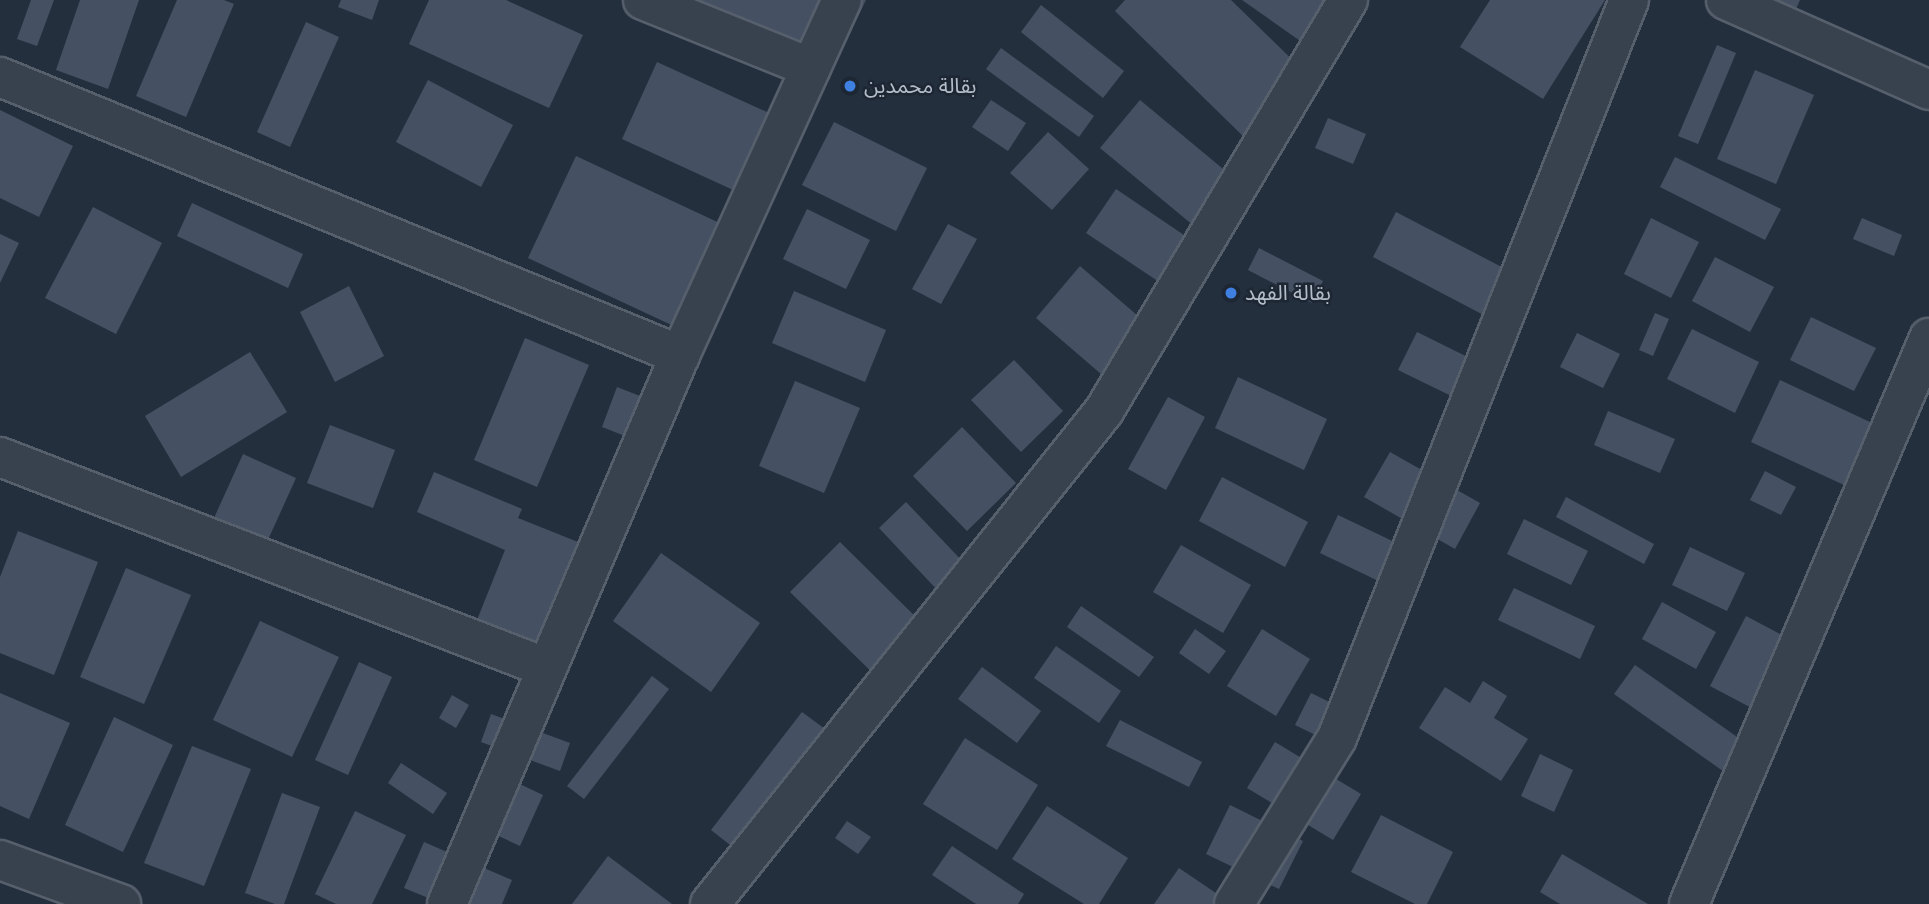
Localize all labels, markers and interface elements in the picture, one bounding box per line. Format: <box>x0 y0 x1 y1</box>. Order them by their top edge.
place label: بقالة محمدين <box>864 73 976 99</box>
marker: بقالة محمدين <box>842 78 858 94</box>
place label: بقالة الفهد <box>1245 280 1331 306</box>
marker: بقالة الفهد <box>1223 285 1239 301</box>

